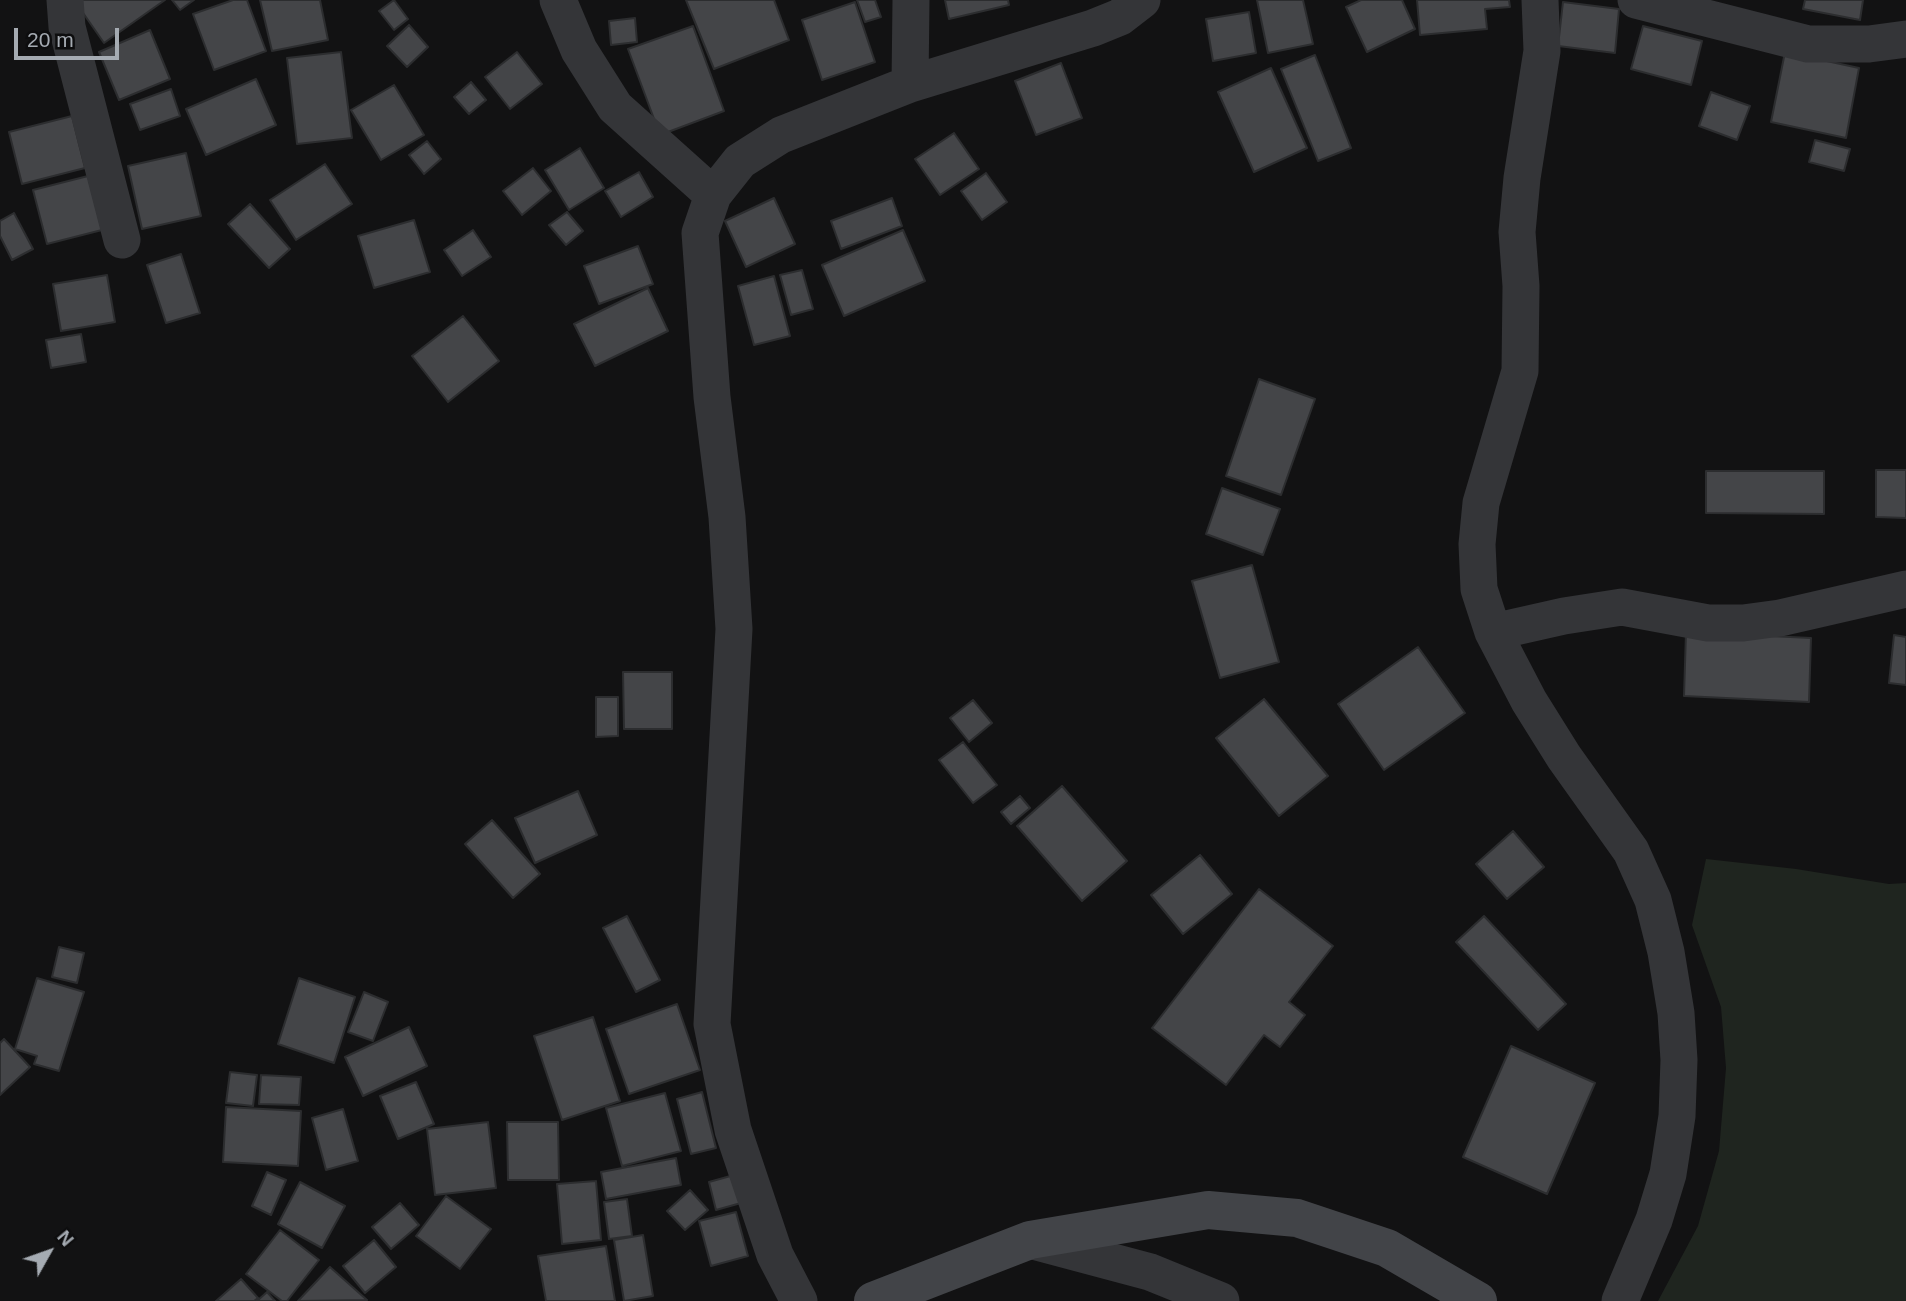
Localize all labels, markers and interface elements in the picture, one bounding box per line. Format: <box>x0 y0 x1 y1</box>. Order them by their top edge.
scale bar <box>18 14 122 58</box>
text: 20 m <box>27 28 74 51</box>
north arrow <box>14 1217 84 1287</box>
text: N <box>53 1226 78 1250</box>

